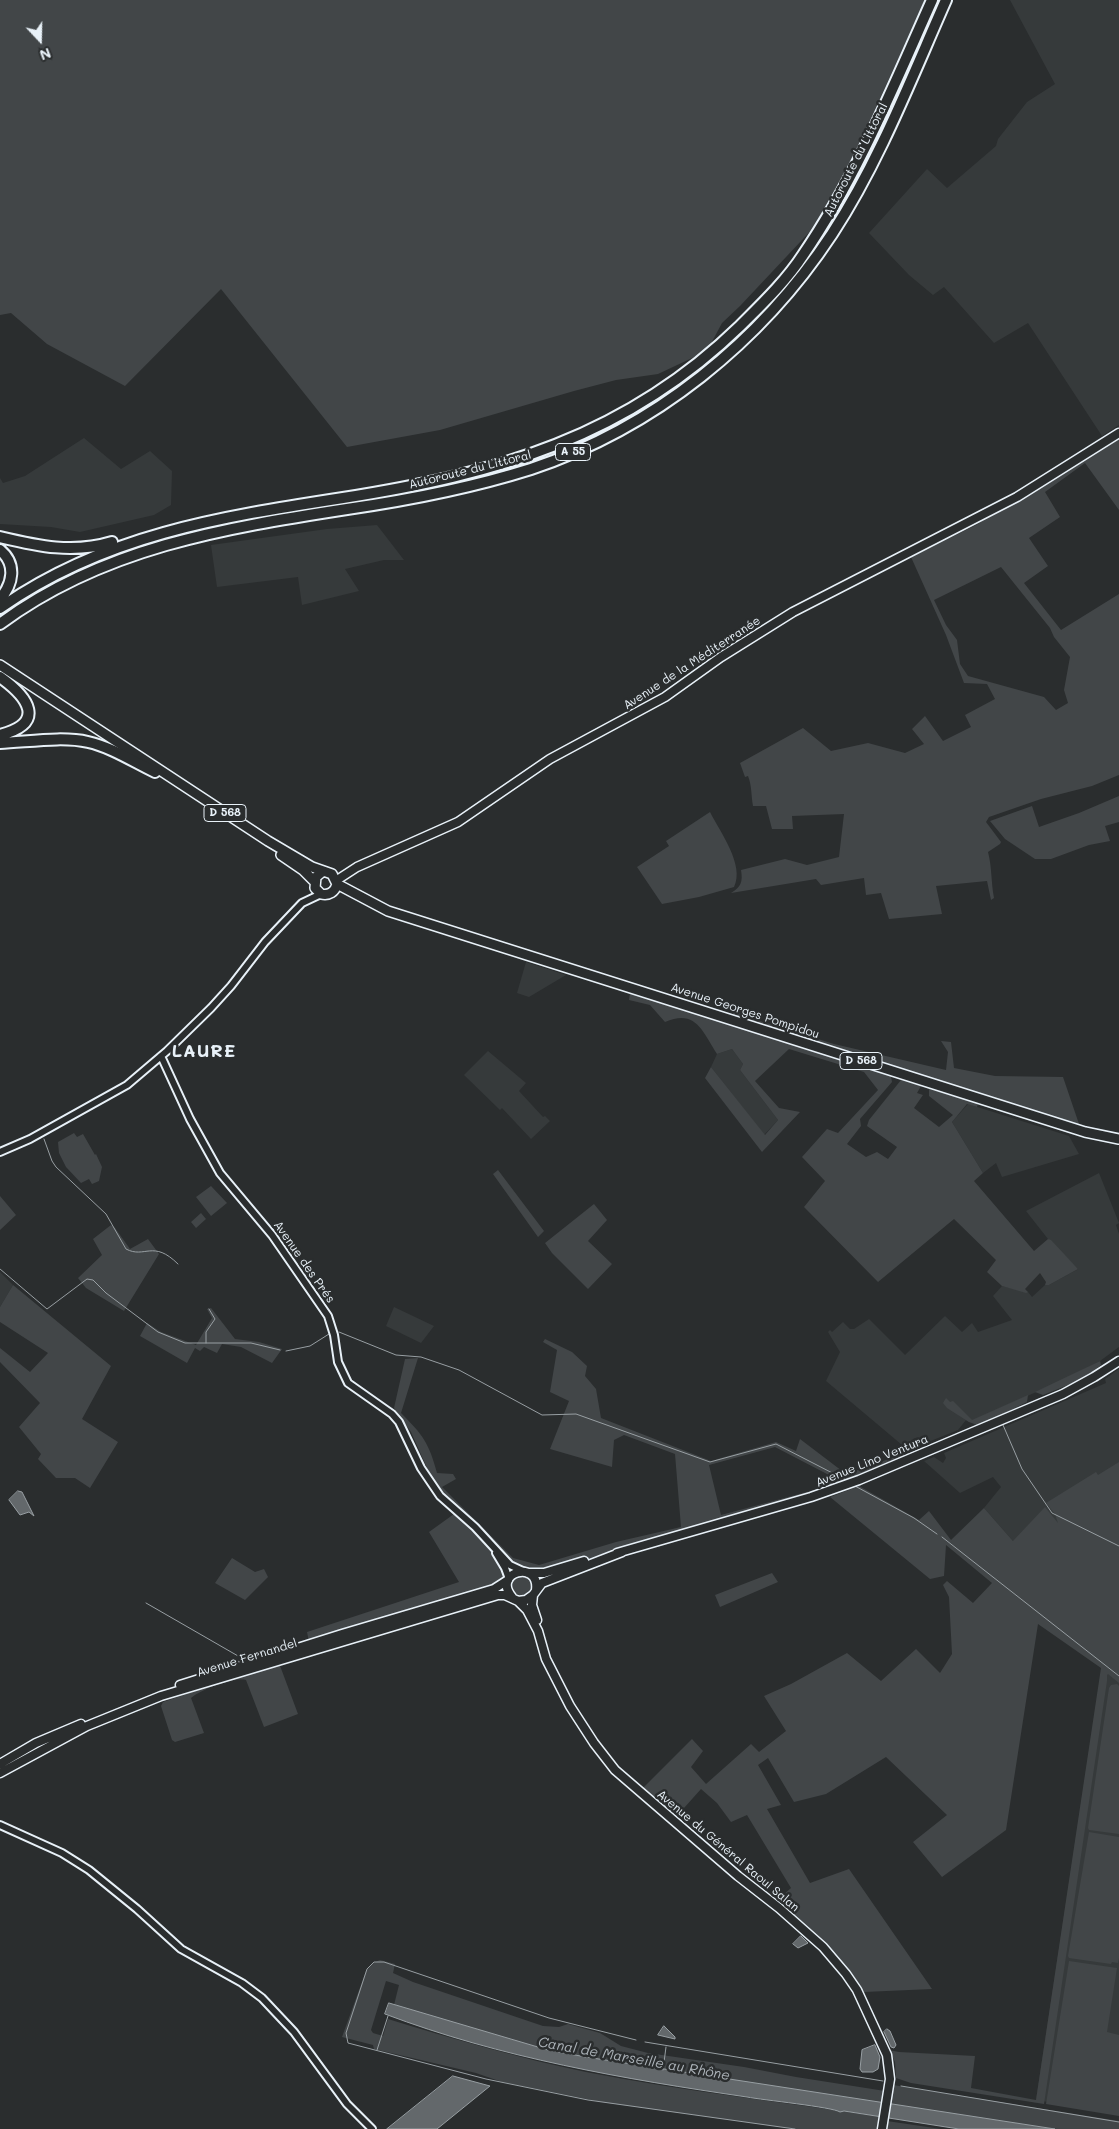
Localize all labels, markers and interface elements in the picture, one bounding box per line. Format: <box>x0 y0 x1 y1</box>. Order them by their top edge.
north arrow <box>15 15 65 65</box>
text: N <box>37 44 54 65</box>
street label: Autoroute du Littoral <box>821 101 891 219</box>
road number: A 55 <box>556 444 590 461</box>
street label: Autoroute du Littoral <box>407 448 533 492</box>
street label: Avenue de la Méditerranée <box>621 613 763 713</box>
road number: D 568 <box>204 804 246 821</box>
street label: Avenue Georges Pompidou <box>669 980 821 1042</box>
district label: LAURE <box>171 1040 237 1062</box>
road number: D 568 <box>840 1052 882 1070</box>
street label: Avenue des Prés <box>270 1218 338 1306</box>
street label: Avenue Lino Ventura <box>814 1432 930 1490</box>
street label: Avenue Fernandel <box>195 1636 299 1680</box>
street label: Avenue du Général Raoul Salan <box>654 1787 802 1915</box>
water label: Canal de Marseille au Rhône <box>537 2034 731 2084</box>

